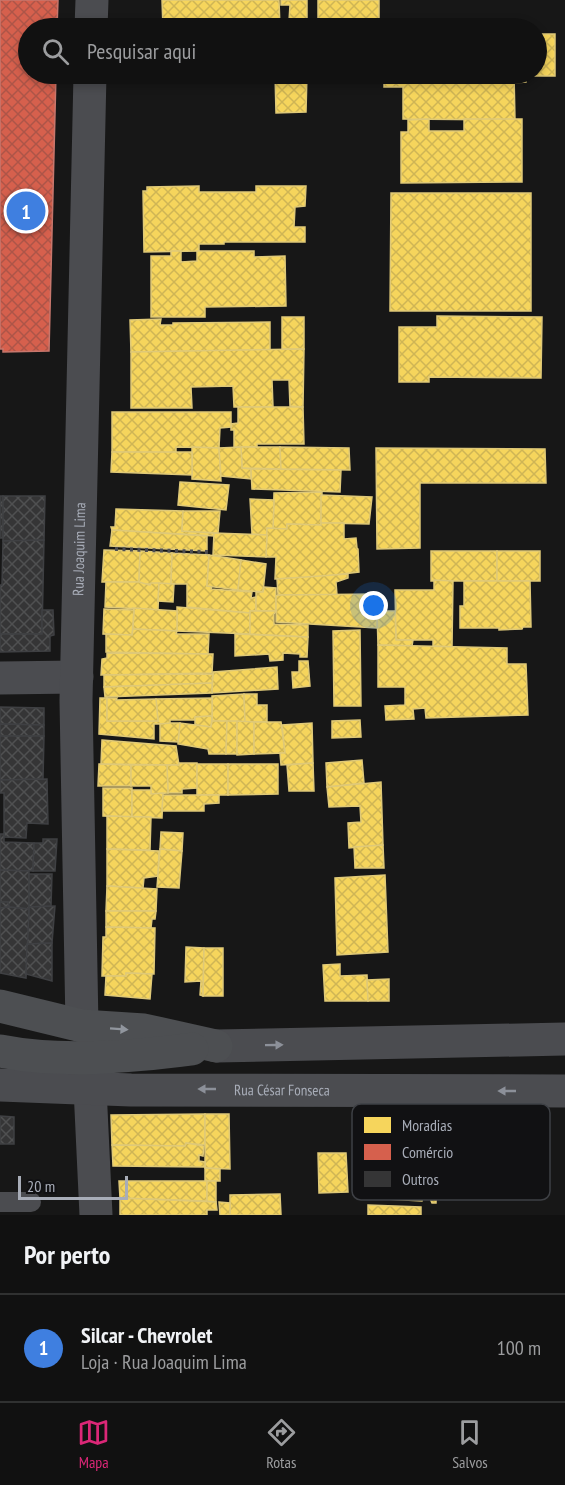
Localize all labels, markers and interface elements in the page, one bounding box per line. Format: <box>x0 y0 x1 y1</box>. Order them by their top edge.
search box <box>18 18 547 84</box>
icon: search <box>39 35 72 68</box>
text: Pesquisar aqui <box>87 37 196 65</box>
pin: 1 <box>6 188 46 234</box>
street label: Rua Joaquim Lima <box>68 502 89 596</box>
your location <box>359 591 388 620</box>
one-way arrow <box>110 1024 129 1033</box>
one-way arrow <box>265 1040 284 1050</box>
street label: Rua César Fonseca <box>234 1080 330 1099</box>
one-way arrow <box>197 1085 216 1094</box>
one-way arrow <box>497 1086 516 1096</box>
legend <box>352 1104 550 1200</box>
text: Moradias <box>402 1115 452 1135</box>
text: Comércio <box>402 1142 453 1162</box>
text: Outros <box>402 1169 439 1189</box>
scale bar <box>18 1173 128 1200</box>
text: 20 m <box>27 1176 55 1196</box>
text: Por perto <box>24 1238 110 1271</box>
text: Silcar - Chevrolet <box>81 1321 212 1349</box>
text: 1 <box>39 1335 48 1361</box>
text: 100 m <box>497 1335 541 1361</box>
text: Loja · Rua Joaquim Lima <box>81 1349 247 1375</box>
tab: Mapa <box>77 1416 110 1472</box>
tab: Rotas <box>265 1416 298 1472</box>
tab: Salvos <box>452 1416 488 1472</box>

